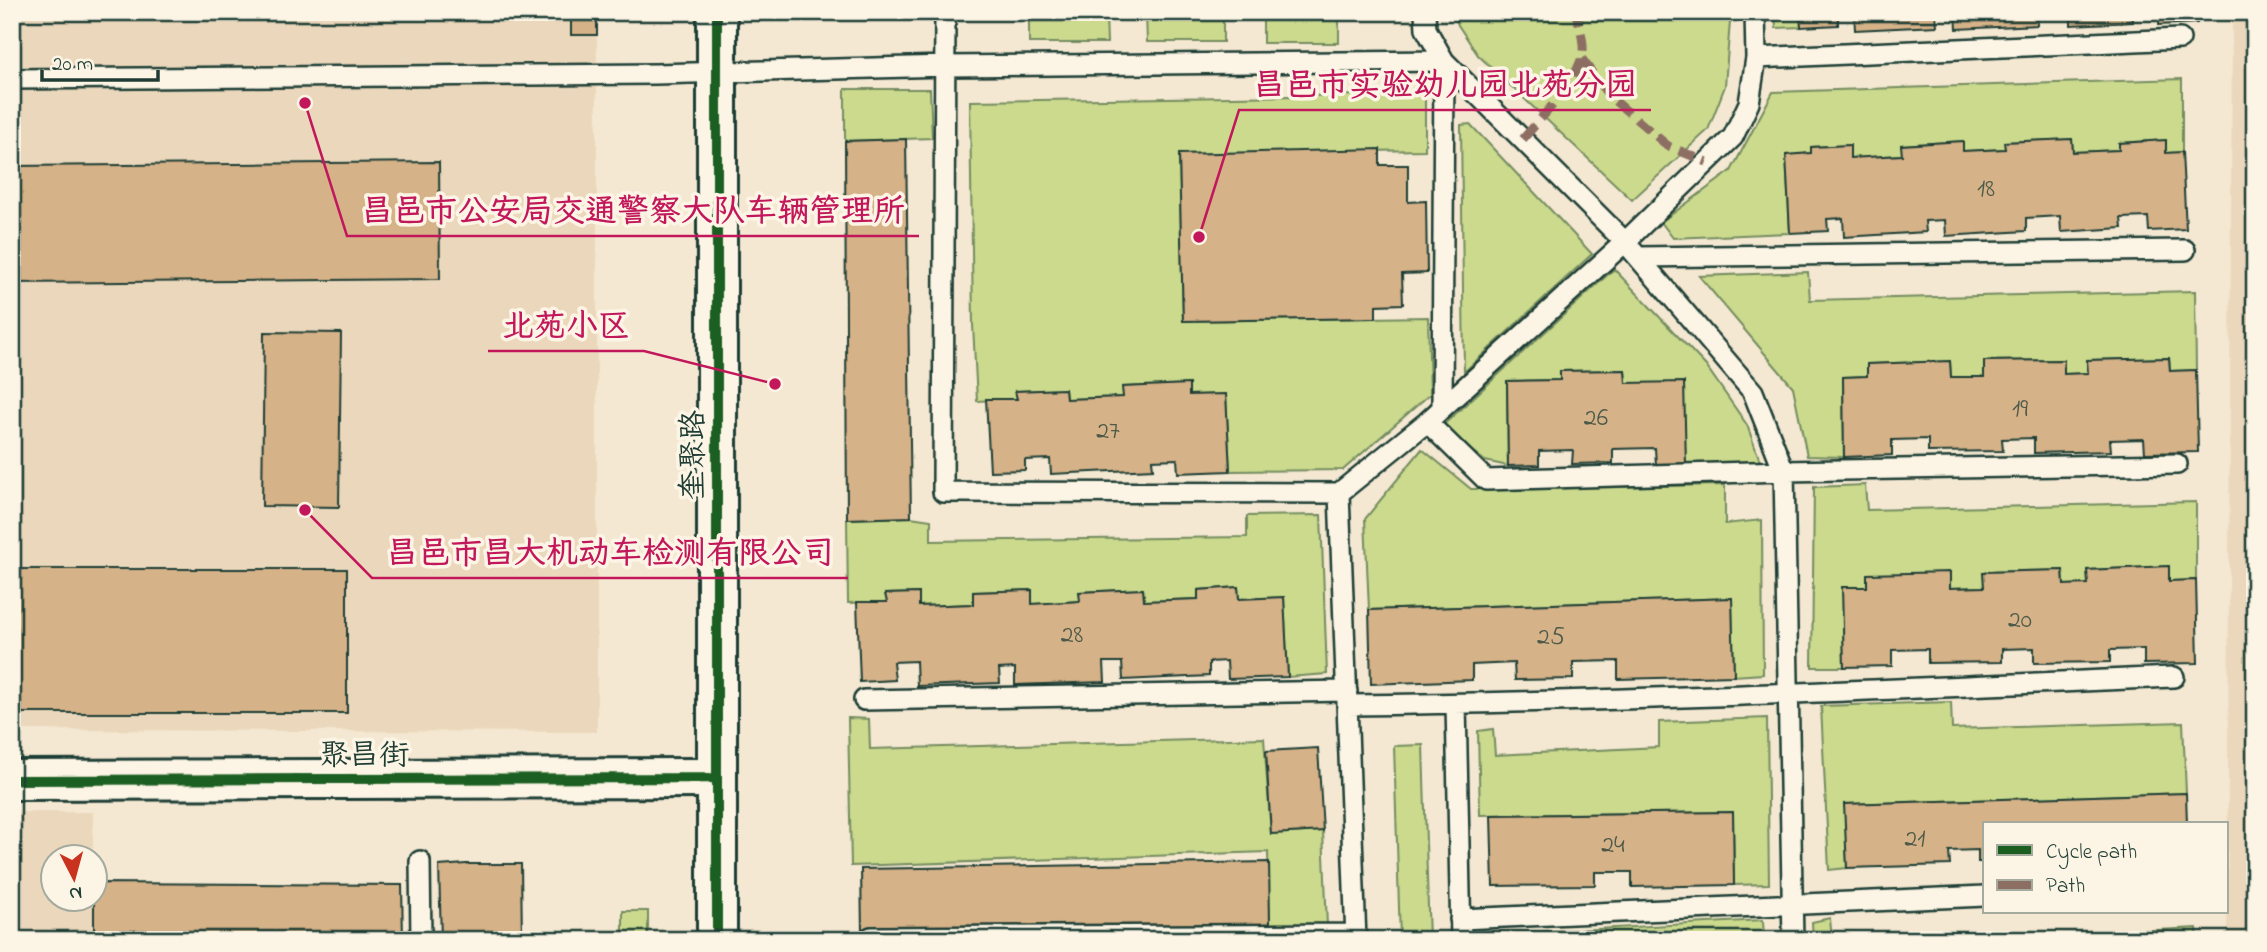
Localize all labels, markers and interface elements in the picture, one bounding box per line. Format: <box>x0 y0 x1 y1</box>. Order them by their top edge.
scale bar <box>42 38 158 82</box>
text: 20 m <box>52 50 93 80</box>
callout: 昌邑市实验幼儿园北苑分园 <box>1239 57 1651 110</box>
text: 昌邑市实验幼儿园北苑分园 <box>1253 64 1637 111</box>
house number: 18 <box>1977 171 1995 209</box>
callout: 昌邑市公安局交通警察大队车辆管理所 <box>347 183 919 236</box>
text: 昌邑市公安局交通警察大队车辆管理所 <box>361 190 905 237</box>
callout: 北苑小区 <box>488 298 644 351</box>
text: 北苑小区 <box>502 305 630 352</box>
house number: 19 <box>2012 391 2028 429</box>
house number: 26 <box>1584 400 1608 438</box>
street label: 奎聚路 <box>673 410 717 500</box>
house number: 27 <box>1096 413 1120 451</box>
callout: 昌邑市昌大机动车检测有限公司 <box>372 525 848 578</box>
text: 昌邑市昌大机动车检测有限公司 <box>386 532 834 579</box>
house number: 20 <box>2008 602 2032 640</box>
house number: 28 <box>1061 617 1084 655</box>
house number: 25 <box>1537 619 1565 657</box>
street label: 聚昌街 <box>319 735 409 779</box>
house number: 21 <box>1904 821 1926 859</box>
legend <box>1983 822 2228 914</box>
house number: 24 <box>1601 827 1625 865</box>
text: Cycle path <box>2046 838 2137 870</box>
north arrow <box>38 844 108 914</box>
text: Path <box>2046 872 2085 902</box>
text: N <box>68 878 83 907</box>

